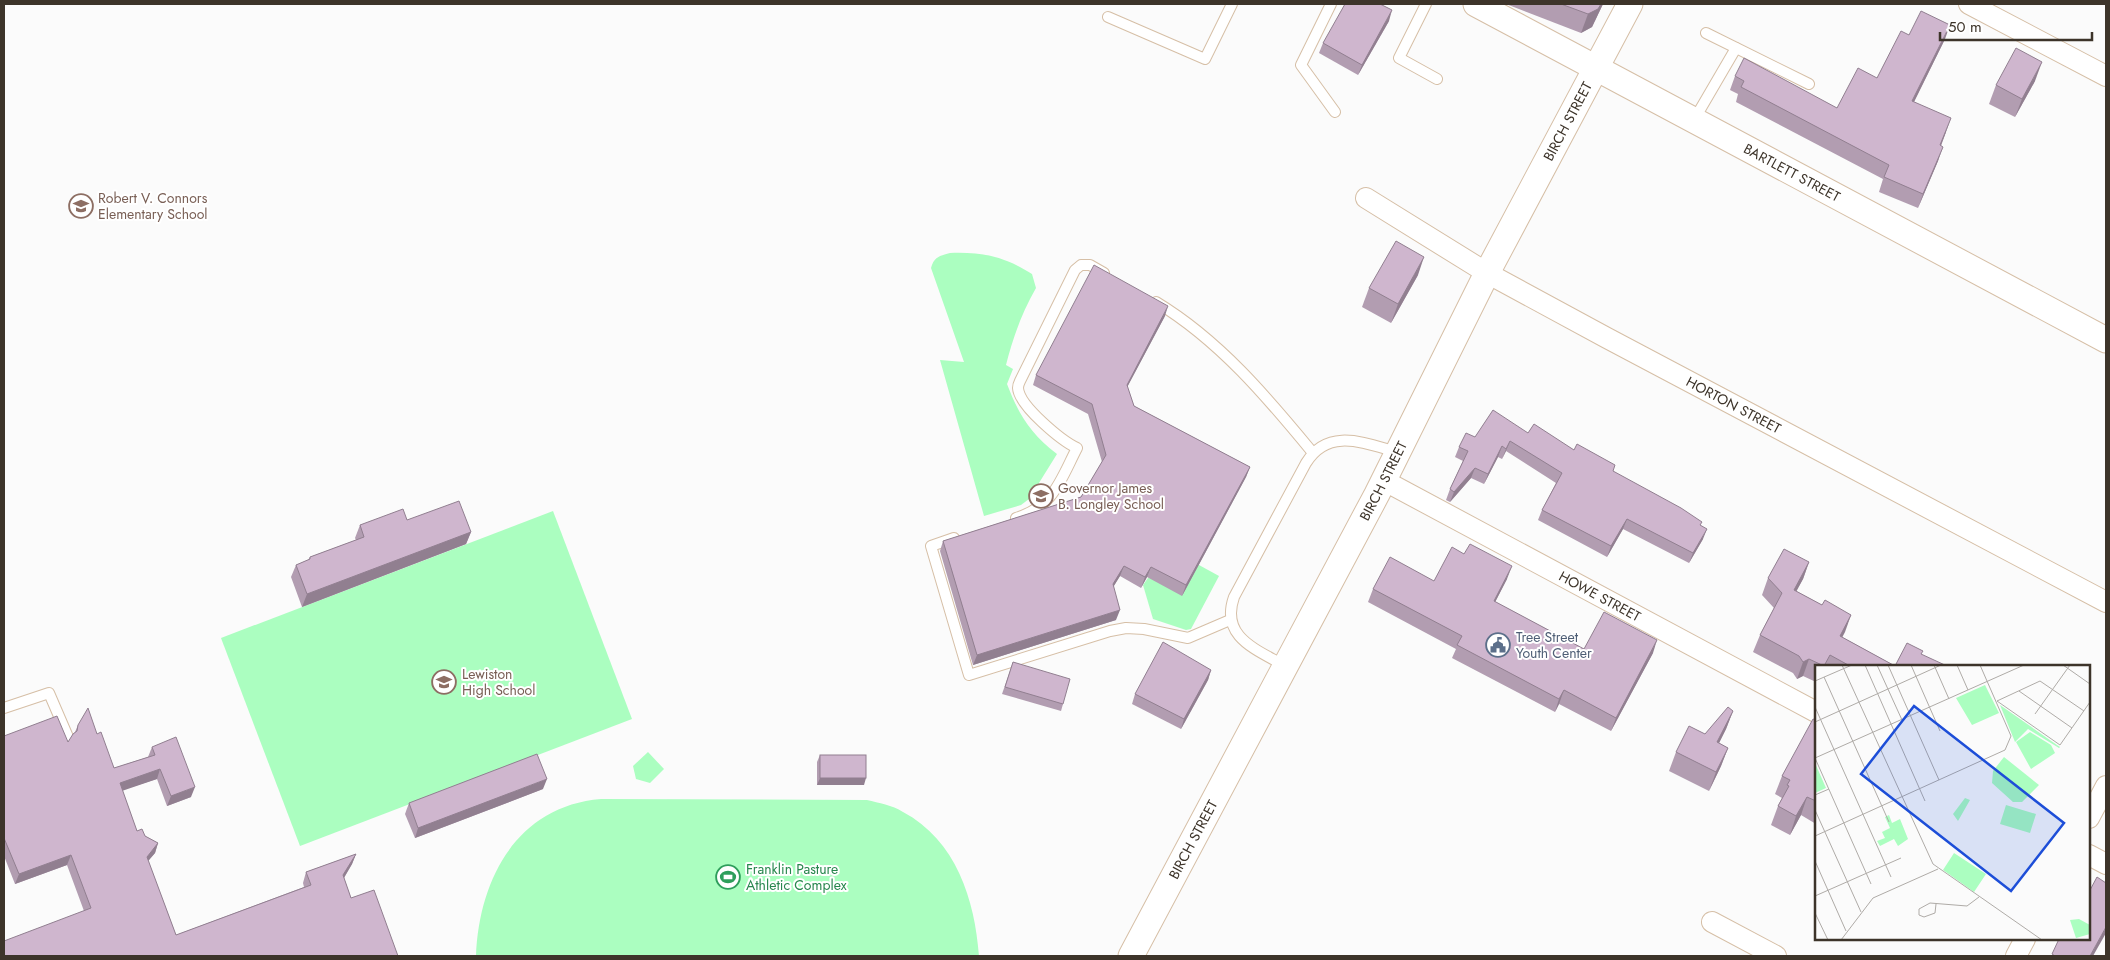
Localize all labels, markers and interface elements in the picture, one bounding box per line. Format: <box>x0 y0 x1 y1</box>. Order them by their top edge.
scale bar <box>1940 10 2092 42</box>
text: 50 m <box>1948 16 1982 38</box>
street label: BIRCH STREET <box>1538 78 1597 164</box>
street label: BARTLETT STREET <box>1740 139 1844 207</box>
place label: Robert V. Connors Elementary School <box>98 188 208 224</box>
school or university icon: Robert V. Connors Elementary School <box>68 193 94 219</box>
street label: HORTON STREET <box>1683 372 1785 439</box>
street label: BIRCH STREET <box>1355 437 1412 524</box>
place label: Governor James B. Longley School <box>1058 478 1164 514</box>
school or university icon: Governor James B. Longley School <box>1028 483 1054 509</box>
street label: HOWE STREET <box>1555 566 1645 627</box>
place label: Tree Street Youth Center <box>1516 627 1592 663</box>
public building icon: Tree Street Youth Center <box>1485 632 1511 658</box>
place label: Lewiston High School <box>462 664 535 700</box>
inset map <box>1815 665 2090 940</box>
school or university icon: Lewiston High School <box>431 669 457 695</box>
street label: BIRCH STREET <box>1164 796 1223 883</box>
place label: Franklin Pasture Athletic Complex <box>746 859 847 895</box>
sports icon: Franklin Pasture Athletic Complex <box>715 864 741 890</box>

